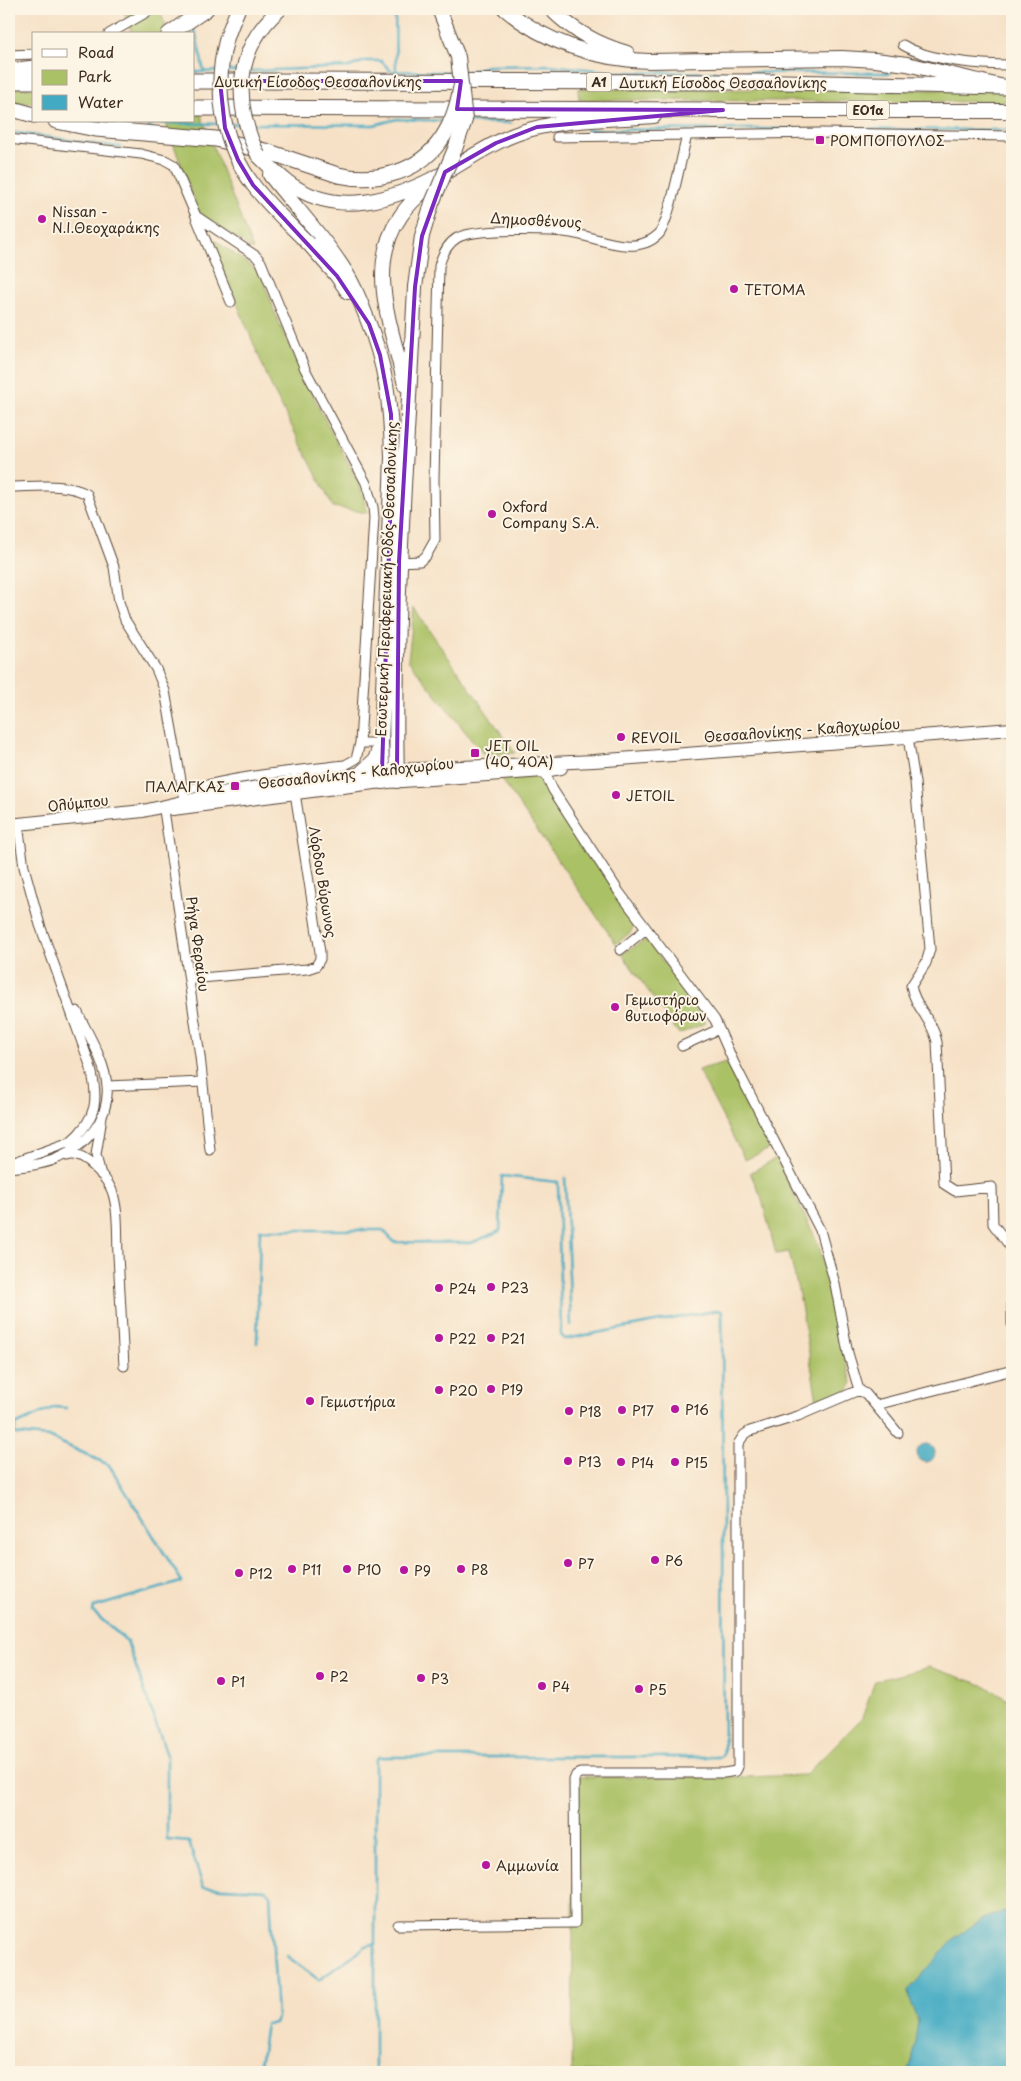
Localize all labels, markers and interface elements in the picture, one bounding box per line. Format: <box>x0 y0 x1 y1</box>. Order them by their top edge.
legend <box>32 32 195 122</box>
text: Road <box>78 40 114 63</box>
text: Park <box>78 64 112 87</box>
street label: Δυτική Είσοδος Θεσσαλονίκης <box>214 71 422 92</box>
road number: Α1 <box>586 72 612 91</box>
street label: Δυτική Είσοδος Θεσσαλονίκης <box>619 72 827 93</box>
text: Water <box>78 90 123 113</box>
road number: ΕΟ1α <box>847 100 889 120</box>
place label: ΡΟΜΠΟΠΟΥΛΟΣ <box>830 130 945 151</box>
marker: ΡΟΜΠΟΠΟΥΛΟΣ <box>814 134 826 146</box>
place label: Nissan - Ν.Ι.Θεοχαράκης <box>52 201 160 238</box>
street label: Δημοσθένους <box>490 207 582 233</box>
marker: Nissan - Ν.Ι.Θεοχαράκης <box>36 213 48 225</box>
place label: TETOMA <box>744 279 805 300</box>
marker: TETOMA <box>728 283 740 295</box>
street label: Εσωτερική Περιφερειακή Οδός Θεσσαλονίκης <box>370 421 402 737</box>
place label: Oxford Company S.A. <box>502 496 599 533</box>
marker: Oxford Company S.A. <box>486 508 498 520</box>
street label: Θεσσαλονίκης - Καλοχωρίου <box>703 713 901 747</box>
place label: REVOIL <box>631 727 682 748</box>
marker: REVOIL <box>615 731 627 743</box>
place label: JET OIL (40, 40Α) <box>485 735 553 772</box>
marker: JET OIL (40, 40Α) <box>469 747 481 759</box>
street label: Θεσσαλονίκης - Καλοχωρίου <box>257 752 455 794</box>
place label: ΠΑΛΑΓΚΑΣ <box>145 776 225 797</box>
marker: ΠΑΛΑΓΚΑΣ <box>229 780 241 792</box>
place label: JETOIL <box>626 785 675 806</box>
street label: Ολύμπου <box>46 789 110 817</box>
marker: JETOIL <box>610 789 622 801</box>
street label: Λόρδου Βύρωνος <box>304 825 342 939</box>
street label: Ρήγα Φεραίου <box>181 895 215 993</box>
place label: Γεμιστήριο βυτιοφόρων <box>625 989 707 1026</box>
marker: Γεμιστήριο βυτιοφόρων <box>609 1001 621 1013</box>
place label: P23 <box>501 1277 529 1298</box>
place label: P24 <box>449 1278 476 1299</box>
marker: P23 <box>485 1281 497 1293</box>
marker: P24 <box>433 1282 445 1294</box>
place label: P22 <box>449 1328 476 1349</box>
place label: P21 <box>501 1328 525 1349</box>
marker: P22 <box>433 1332 445 1344</box>
marker: P21 <box>485 1332 497 1344</box>
place label: P19 <box>501 1379 523 1400</box>
place label: P20 <box>449 1380 478 1401</box>
marker: P19 <box>485 1383 497 1395</box>
marker: P20 <box>433 1384 445 1396</box>
place label: Γεμιστήρια <box>320 1391 396 1412</box>
marker: Γεμιστήρια <box>304 1395 316 1407</box>
place label: P16 <box>685 1399 709 1420</box>
place label: P17 <box>632 1400 654 1421</box>
place label: P18 <box>579 1401 602 1422</box>
marker: P16 <box>669 1403 681 1415</box>
marker: P17 <box>616 1404 628 1416</box>
marker: P18 <box>563 1405 575 1417</box>
place label: P13 <box>578 1451 602 1472</box>
place label: P14 <box>631 1452 654 1473</box>
place label: P15 <box>685 1452 708 1473</box>
marker: P13 <box>562 1455 574 1467</box>
marker: P14 <box>615 1456 627 1468</box>
marker: P15 <box>669 1456 681 1468</box>
place label: P6 <box>665 1550 683 1571</box>
place label: P7 <box>578 1553 595 1574</box>
marker: P6 <box>649 1554 661 1566</box>
marker: P7 <box>562 1557 574 1569</box>
place label: P11 <box>302 1559 321 1580</box>
place label: P10 <box>357 1559 381 1580</box>
place label: P8 <box>471 1559 488 1580</box>
place label: P9 <box>414 1560 431 1581</box>
place label: P12 <box>249 1563 273 1584</box>
marker: P11 <box>286 1563 298 1575</box>
marker: P10 <box>341 1563 353 1575</box>
marker: P8 <box>455 1563 467 1575</box>
marker: P9 <box>398 1564 410 1576</box>
marker: P12 <box>233 1567 245 1579</box>
place label: P2 <box>330 1666 349 1687</box>
place label: P3 <box>431 1668 449 1689</box>
marker: P2 <box>314 1670 326 1682</box>
place label: P1 <box>231 1671 245 1692</box>
marker: P3 <box>415 1672 427 1684</box>
marker: P1 <box>215 1675 227 1687</box>
place label: P4 <box>552 1676 570 1697</box>
place label: P5 <box>649 1679 667 1700</box>
marker: P4 <box>536 1680 548 1692</box>
marker: P5 <box>633 1683 645 1695</box>
place label: Αμμωνία <box>496 1855 559 1876</box>
marker: Αμμωνία <box>480 1859 492 1871</box>

